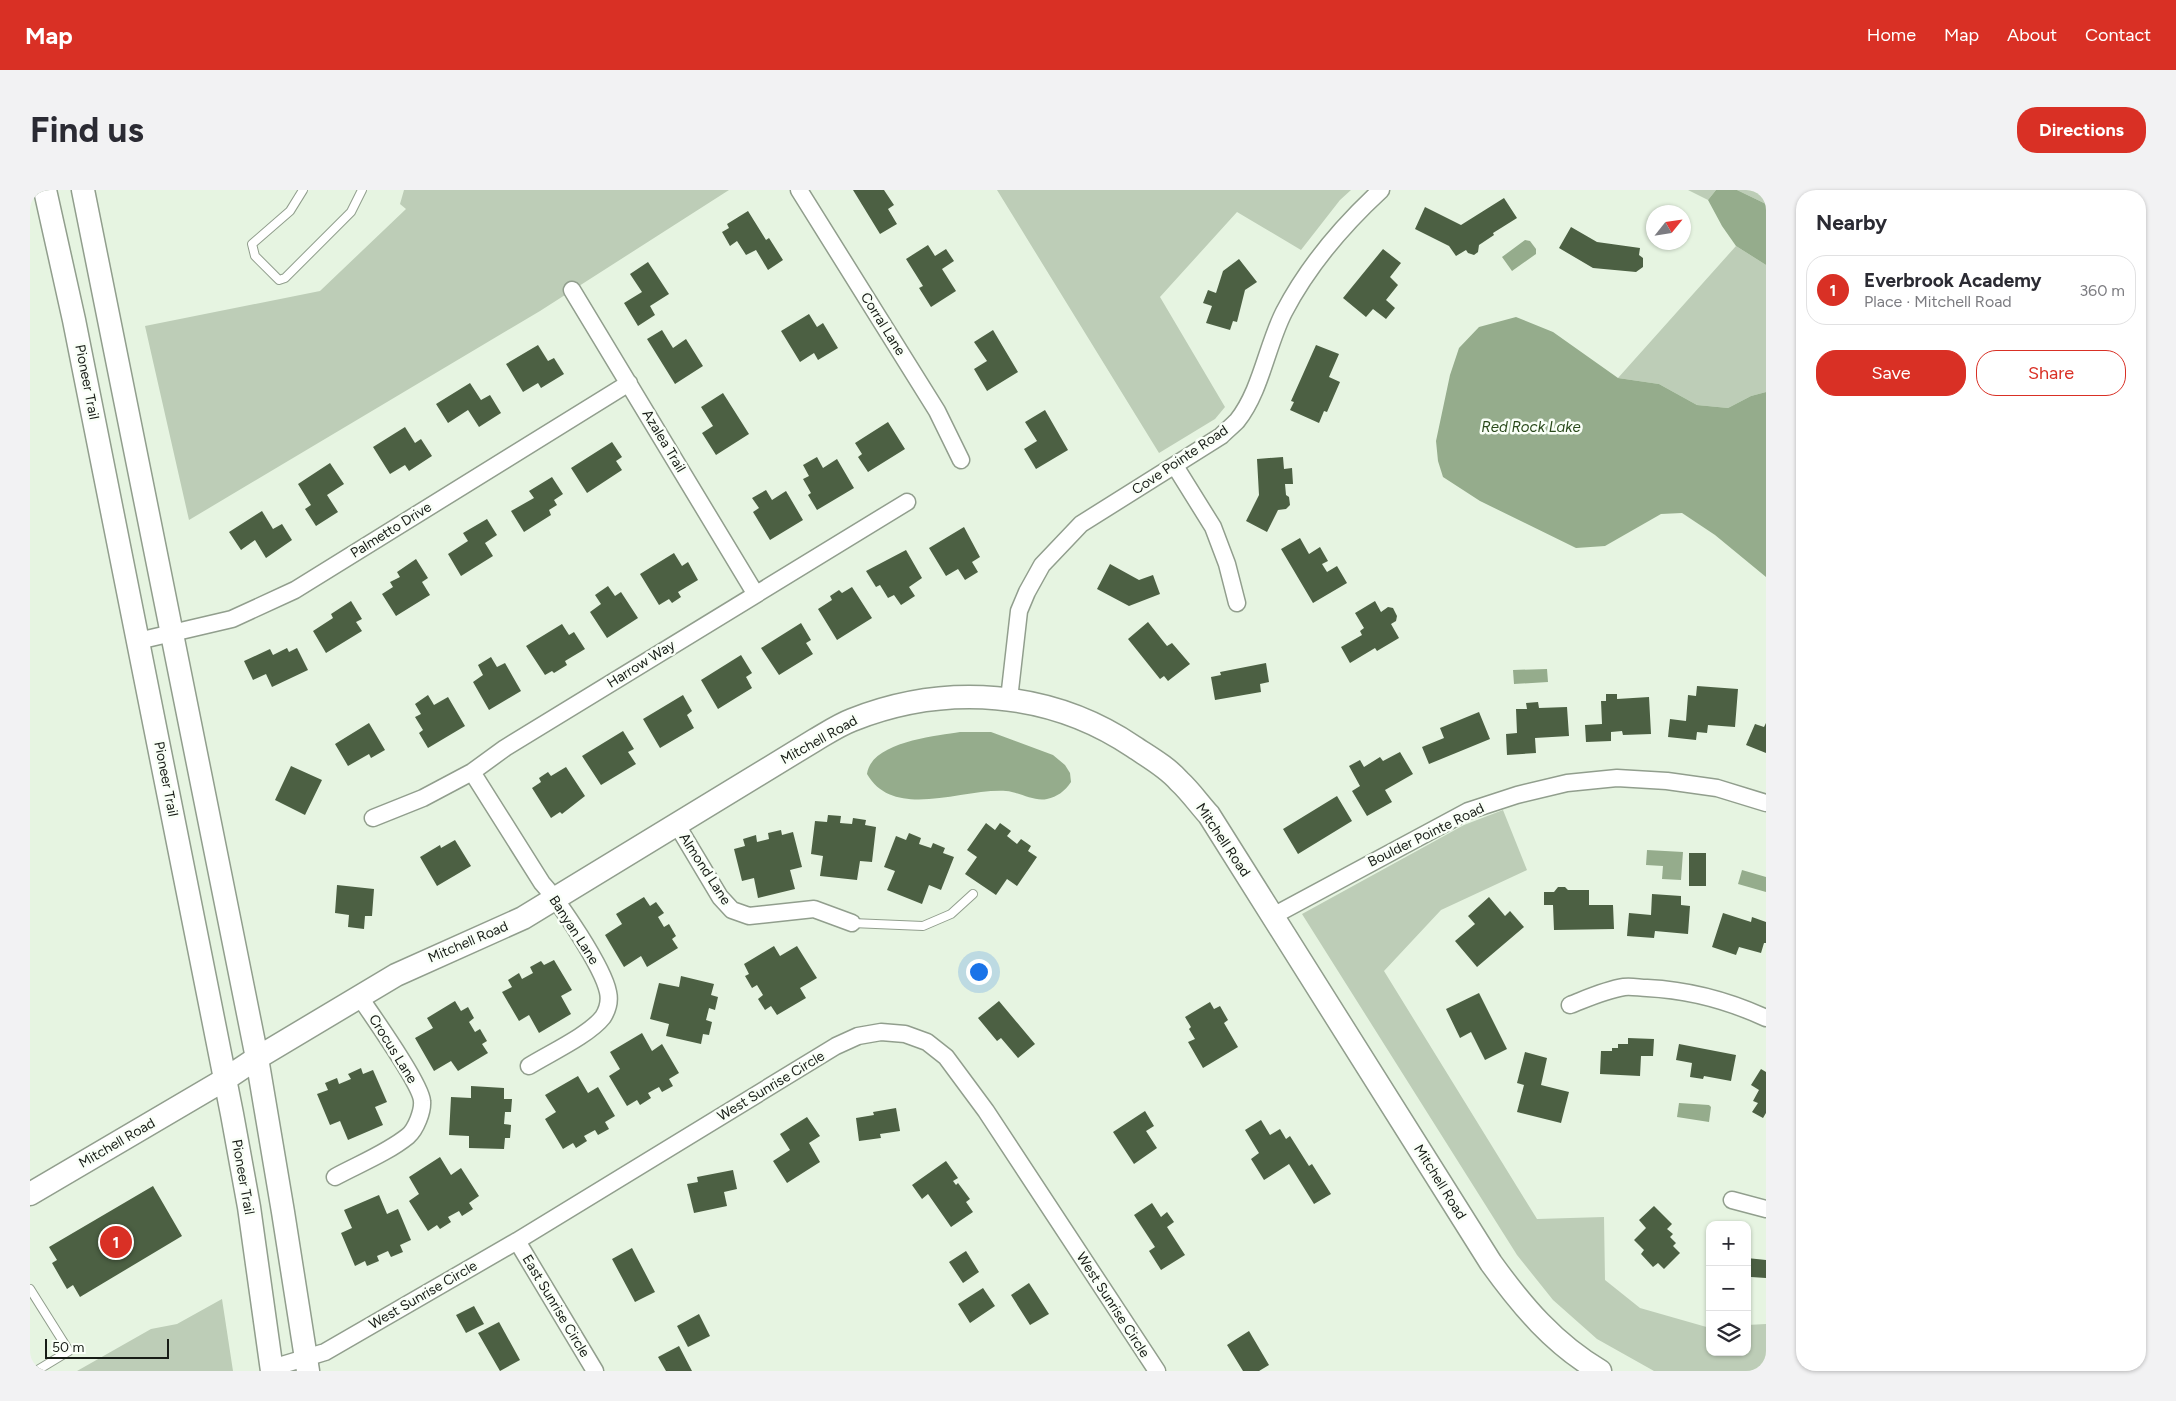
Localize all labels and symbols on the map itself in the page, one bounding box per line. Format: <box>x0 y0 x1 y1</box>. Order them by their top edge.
north arrow <box>1646 205 1691 250</box>
street label: Corral Lane <box>857 289 909 359</box>
street label: Pioneer Trail <box>71 343 103 421</box>
street label: Azalea Trail <box>639 407 689 475</box>
water label: Red Rock Lake <box>1481 418 1581 436</box>
street label: Cove Pointe Road <box>1129 422 1231 498</box>
street label: Palmetto Drive <box>347 498 435 562</box>
street label: Harrow Way <box>604 636 679 692</box>
street label: Mitchell Road <box>778 712 860 768</box>
street label: Pioneer Trail <box>150 740 182 818</box>
street label: Boulder Pointe Road <box>1365 799 1487 871</box>
street label: Mitchell Road <box>1192 800 1254 880</box>
street label: Almond Lane <box>676 830 735 908</box>
street label: Banyan Lane <box>545 892 603 968</box>
street label: Mitchell Road <box>425 918 511 966</box>
your location <box>966 959 992 985</box>
street label: Crocus Lane <box>365 1011 421 1087</box>
street label: West Sunrise Circle <box>714 1047 828 1125</box>
street label: Mitchell Road <box>76 1114 158 1172</box>
street label: Pioneer Trail <box>228 1138 258 1216</box>
street label: Mitchell Road <box>1410 1141 1470 1223</box>
pin: 1 <box>100 1223 132 1261</box>
street label: West Sunrise Circle <box>1073 1249 1154 1361</box>
street label: East Sunrise Circle <box>519 1252 594 1361</box>
street label: West Sunrise Circle <box>366 1257 480 1333</box>
scale bar <box>45 1336 169 1359</box>

